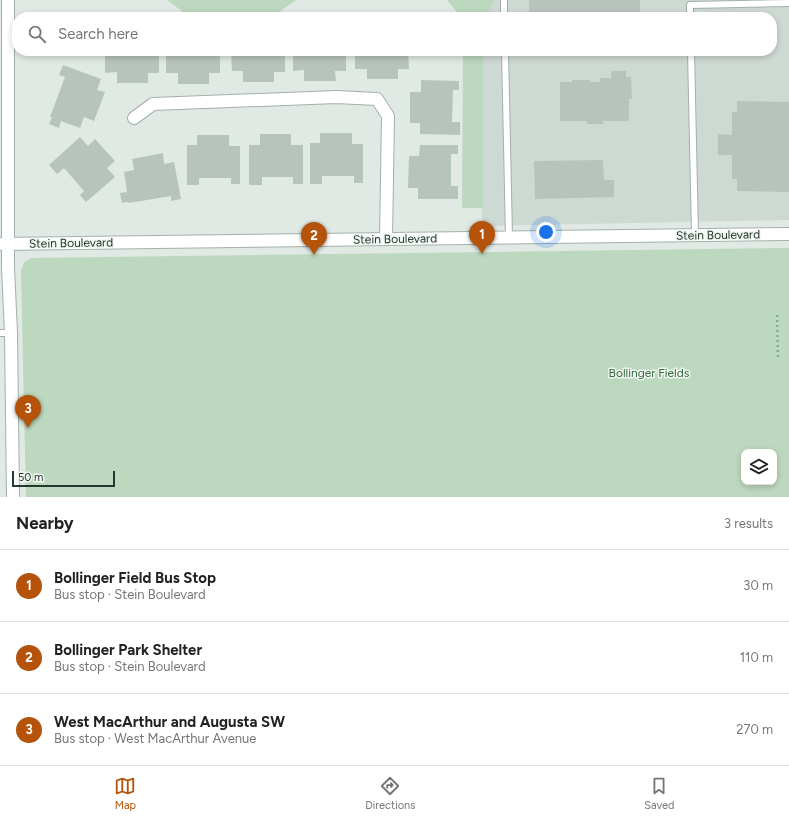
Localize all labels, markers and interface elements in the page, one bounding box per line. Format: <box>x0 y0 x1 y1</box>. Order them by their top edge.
search box <box>12 12 777 56</box>
icon: search <box>26 23 48 45</box>
text: Search here <box>58 25 138 43</box>
pin: 1 <box>469 221 495 254</box>
pin: 2 <box>301 222 327 255</box>
your location <box>536 222 556 242</box>
street label: Stein Boulevard <box>676 227 760 243</box>
street label: Stein Boulevard <box>353 231 437 247</box>
street label: Stein Boulevard <box>29 235 113 251</box>
park label: Bollinger Fields <box>609 366 690 380</box>
pin: 3 <box>15 395 41 428</box>
map controls <box>741 449 777 485</box>
button: layers <box>741 449 777 485</box>
scale bar <box>12 469 115 488</box>
text: 50 m <box>18 471 43 484</box>
text: Nearby <box>16 513 74 533</box>
text: 3 results <box>724 516 773 531</box>
text: Bollinger Field Bus Stop <box>54 569 216 587</box>
text: 1 <box>26 578 32 593</box>
text: 30 m <box>743 578 773 593</box>
text: Bus stop · Stein Boulevard <box>54 587 206 602</box>
text: Bollinger Park Shelter <box>54 641 202 659</box>
text: 2 <box>25 650 33 665</box>
text: 110 m <box>740 650 773 665</box>
text: Bus stop · Stein Boulevard <box>54 659 206 674</box>
text: West MacArthur and Augusta SW <box>54 713 285 731</box>
text: 3 <box>25 722 33 737</box>
text: 270 m <box>736 722 773 737</box>
text: Bus stop · West MacArthur Avenue <box>54 731 256 746</box>
tab: Map <box>114 775 136 812</box>
tab: Directions <box>365 775 415 812</box>
tab: Saved <box>644 775 675 812</box>

